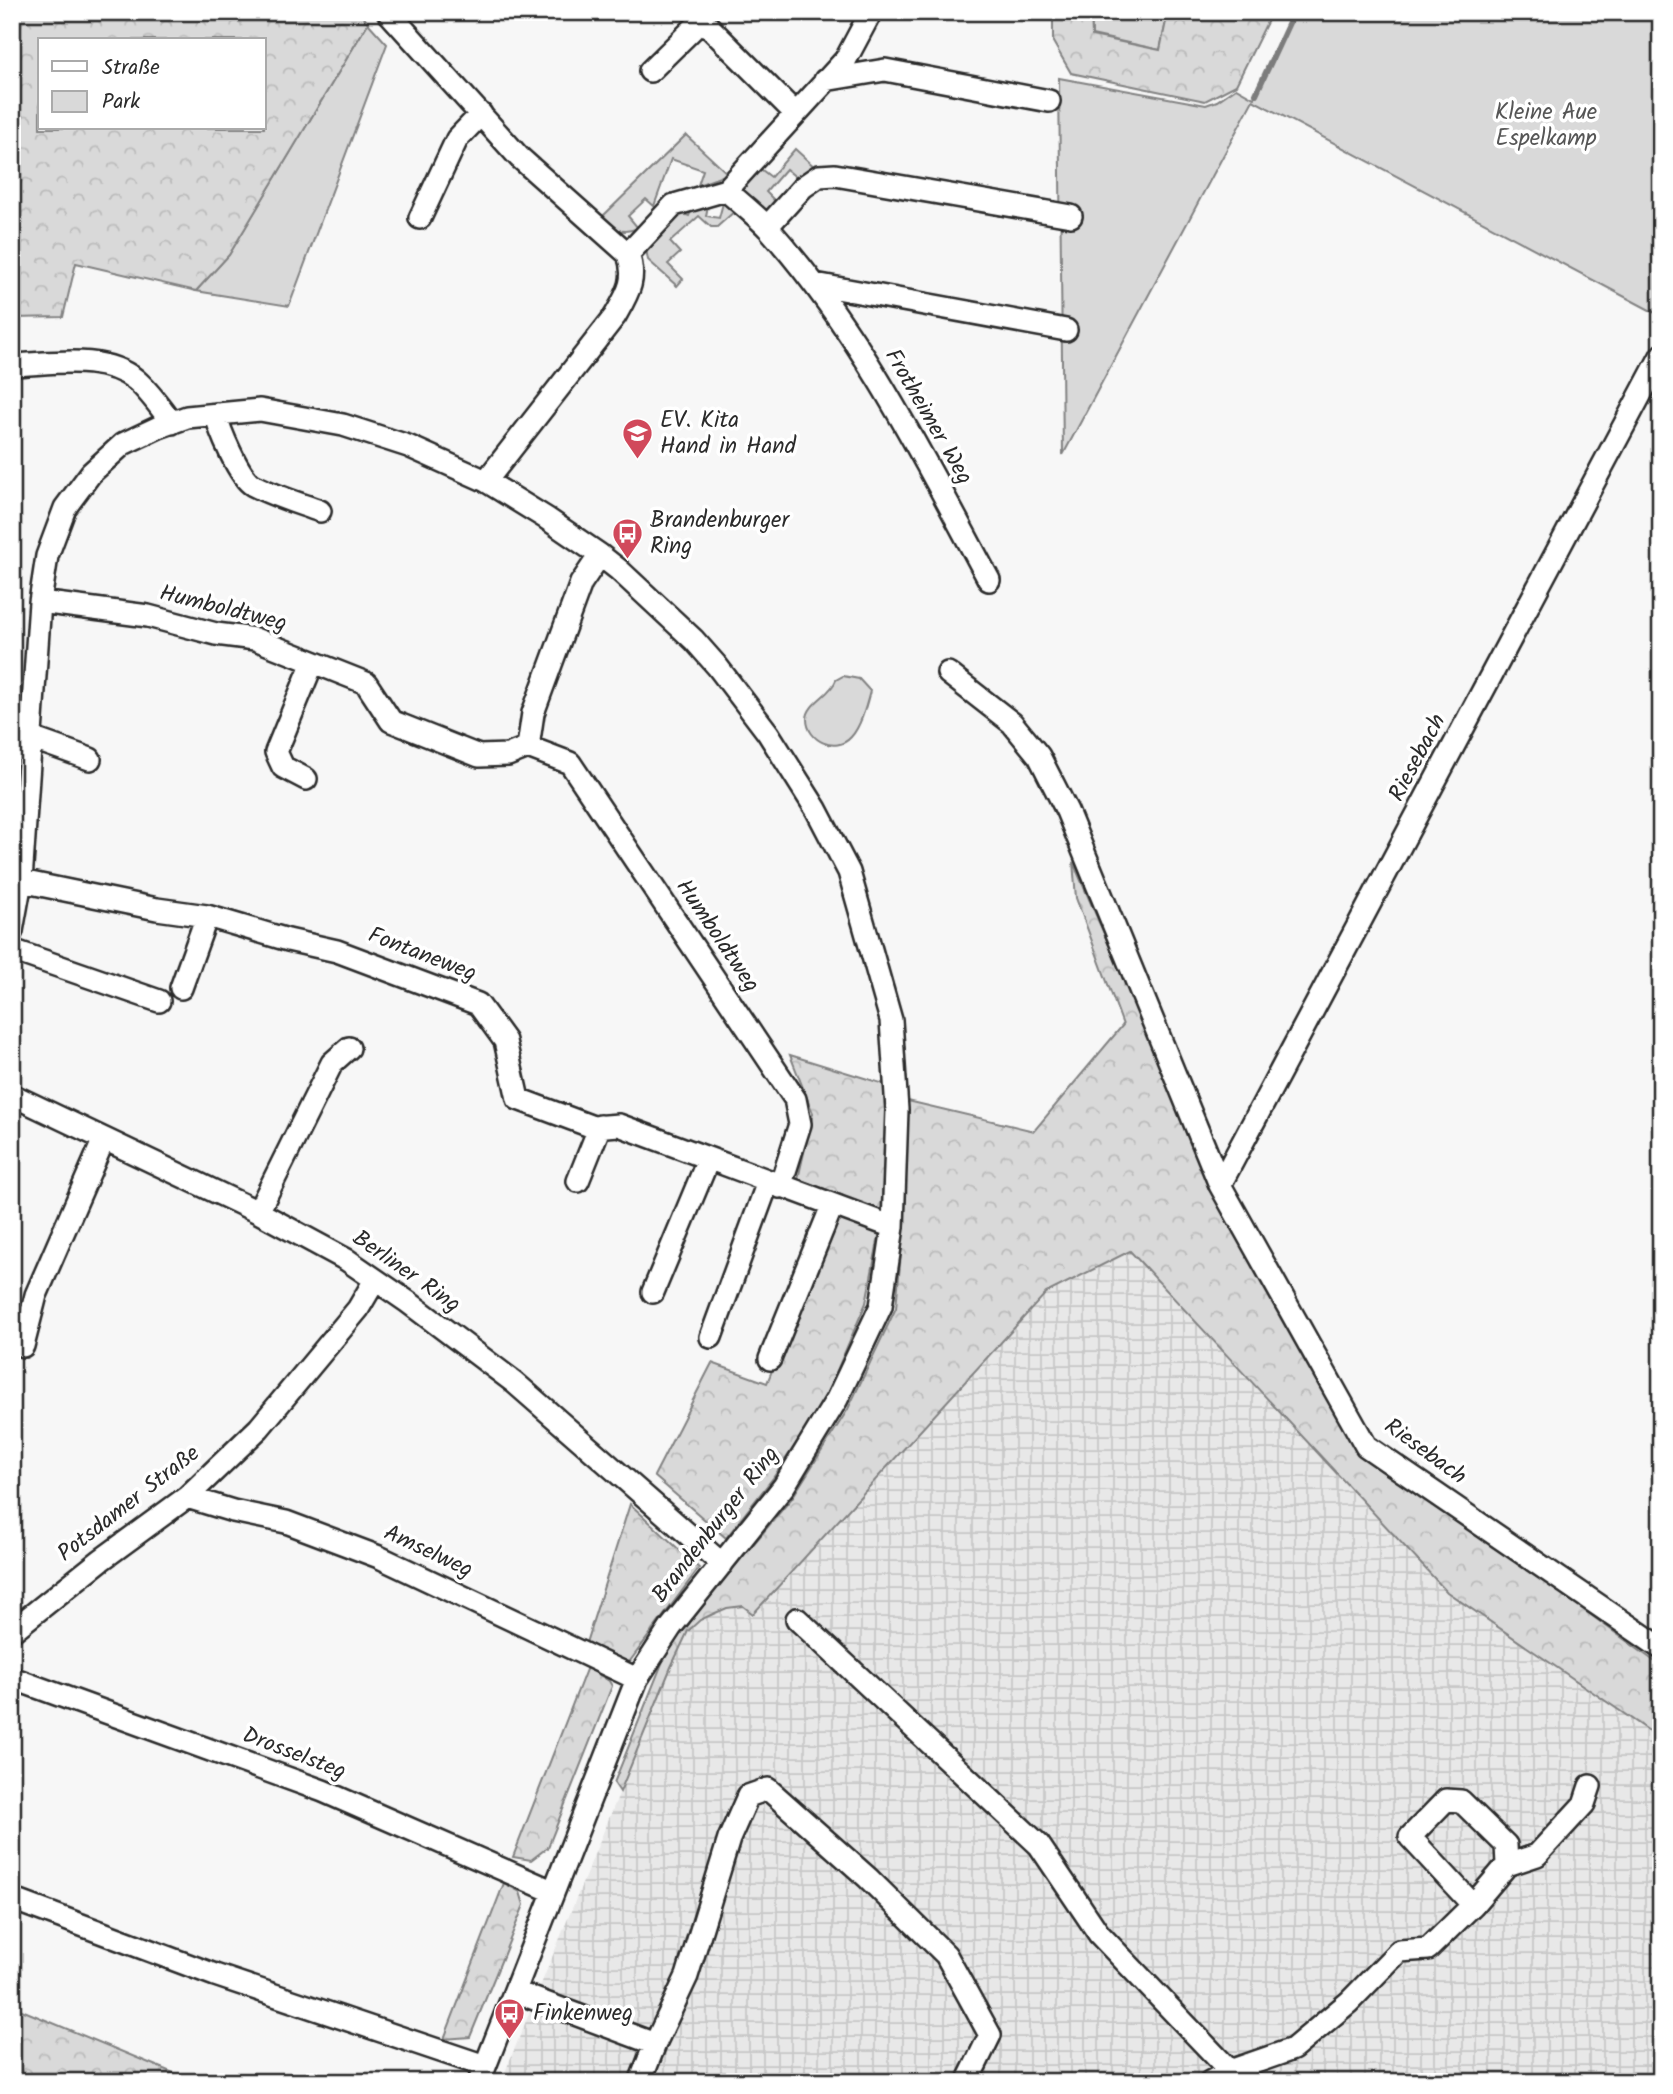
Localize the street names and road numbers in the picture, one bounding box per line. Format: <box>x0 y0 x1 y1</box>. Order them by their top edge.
street label: Frotheimer Weg <box>874 342 982 492</box>
street label: Humboldtweg <box>156 576 290 642</box>
street label: Riesebach <box>1380 708 1456 808</box>
street label: Humboldtweg <box>666 872 768 1000</box>
street label: Fontaneweg <box>362 918 482 992</box>
street label: Berliner Ring <box>344 1221 468 1323</box>
street label: Riesebach <box>1376 1410 1474 1494</box>
street label: Potsdamer Straße <box>50 1437 208 1571</box>
street label: Brandenburger Ring <box>643 1439 789 1611</box>
street label: Amselweg <box>377 1516 479 1588</box>
street label: Drosselsteg <box>237 1718 351 1790</box>

